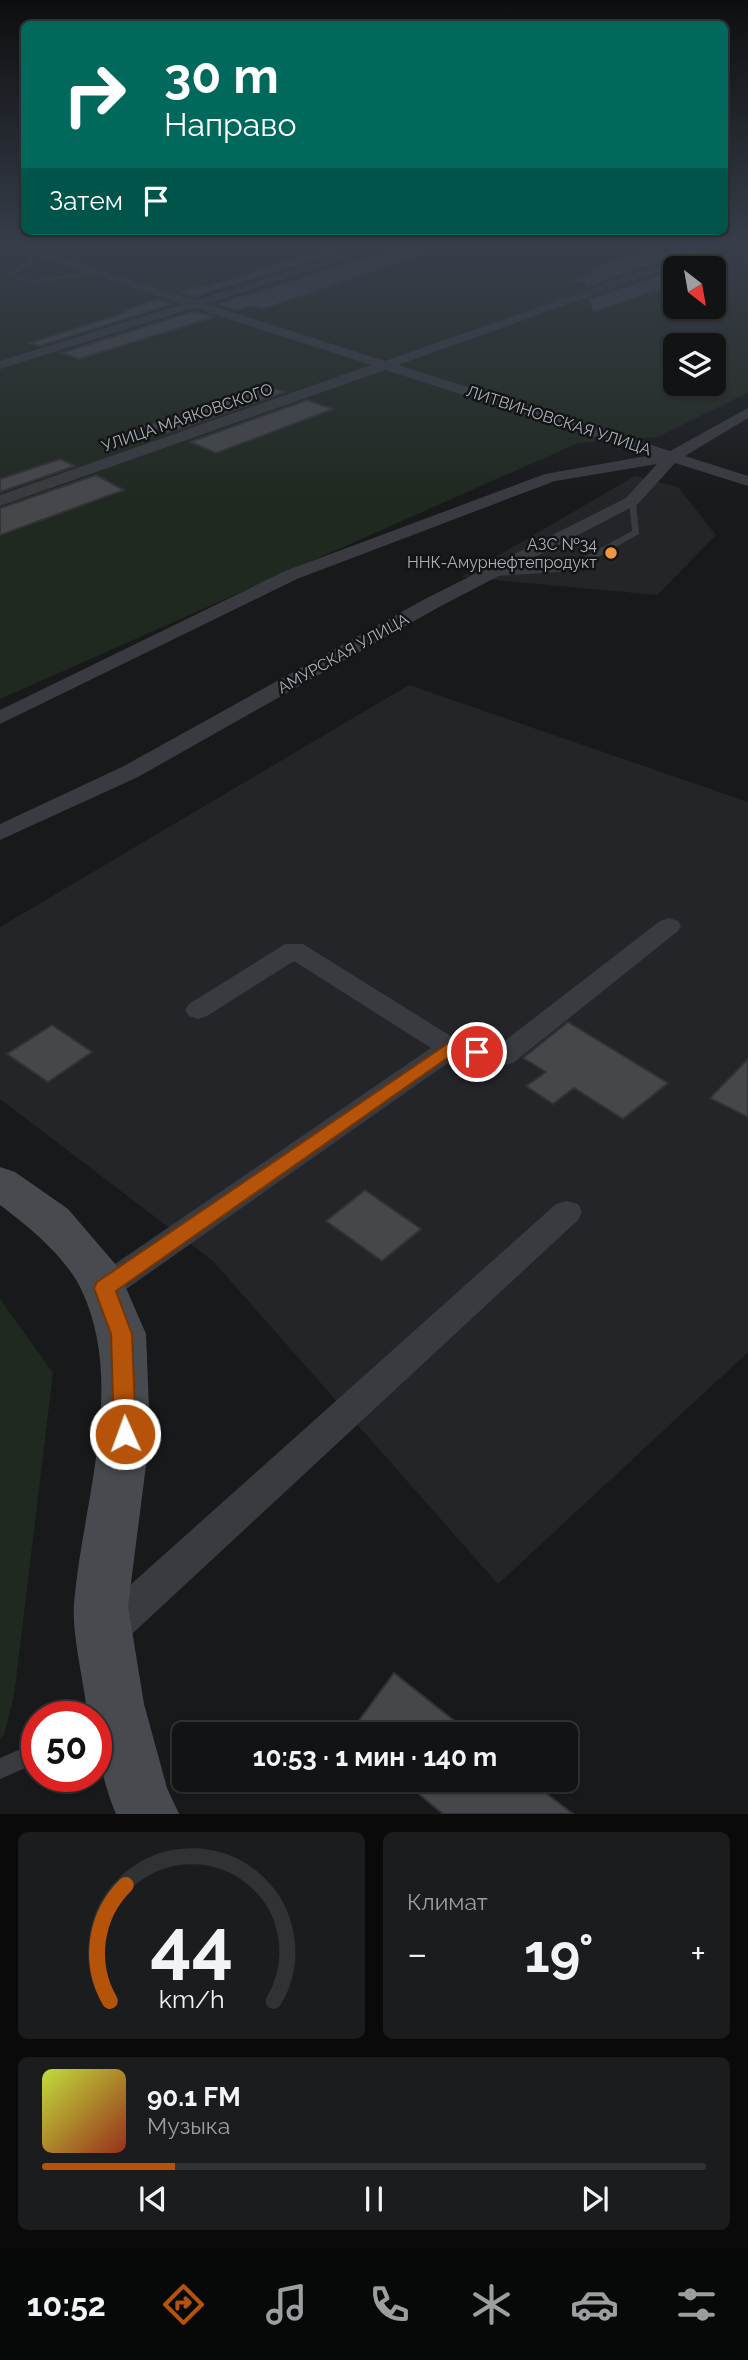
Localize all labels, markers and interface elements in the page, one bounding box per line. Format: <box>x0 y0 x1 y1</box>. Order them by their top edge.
text: 30 m <box>164 47 279 104</box>
icon: right <box>49 49 140 140</box>
text: Направо <box>164 106 296 143</box>
icon: arrive <box>137 182 175 220</box>
text: Затем <box>49 186 123 216</box>
north arrow <box>663 256 726 318</box>
map controls <box>663 256 726 396</box>
button: layers <box>663 333 726 396</box>
street label: УЛИЦА МАЯКОВСКОГО <box>99 379 275 456</box>
street label: ЛИТВИНОВСКАЯ УЛИЦА <box>464 382 654 459</box>
place label: АЗС №34 ННК-Амурнефтепродукт <box>407 535 597 572</box>
marker: АЗС №34 ННК-Амурнефтепродукт <box>603 545 619 561</box>
street label: АМУРСКАЯ УЛИЦА <box>274 609 412 697</box>
pin <box>447 1022 507 1082</box>
icon: arrive <box>458 1033 496 1071</box>
position arrow <box>88 1397 162 1471</box>
speed limit sign: 50 <box>21 1701 112 1792</box>
text: 10:53 · 1 мин · 140 m <box>253 1742 497 1772</box>
text: Климат <box>407 1888 488 1915</box>
text: 44 <box>150 1904 233 1989</box>
text: 19° <box>524 1923 594 1984</box>
text: − <box>407 1931 427 1976</box>
text: + <box>690 1931 706 1976</box>
text: km/h <box>159 1984 224 2014</box>
text: 90.1 FM <box>147 2082 241 2112</box>
text: Музыка <box>147 2112 230 2139</box>
icon: previous <box>134 2180 172 2218</box>
icon: pause <box>355 2180 393 2218</box>
icon: next <box>576 2180 614 2218</box>
icon: directions <box>159 2280 208 2329</box>
icon: music <box>262 2280 311 2329</box>
icon: phone <box>365 2280 414 2329</box>
icon: climate <box>467 2280 516 2329</box>
icon: car <box>570 2280 619 2329</box>
icon: filters <box>672 2280 721 2329</box>
text: 10:52 <box>27 2286 106 2323</box>

